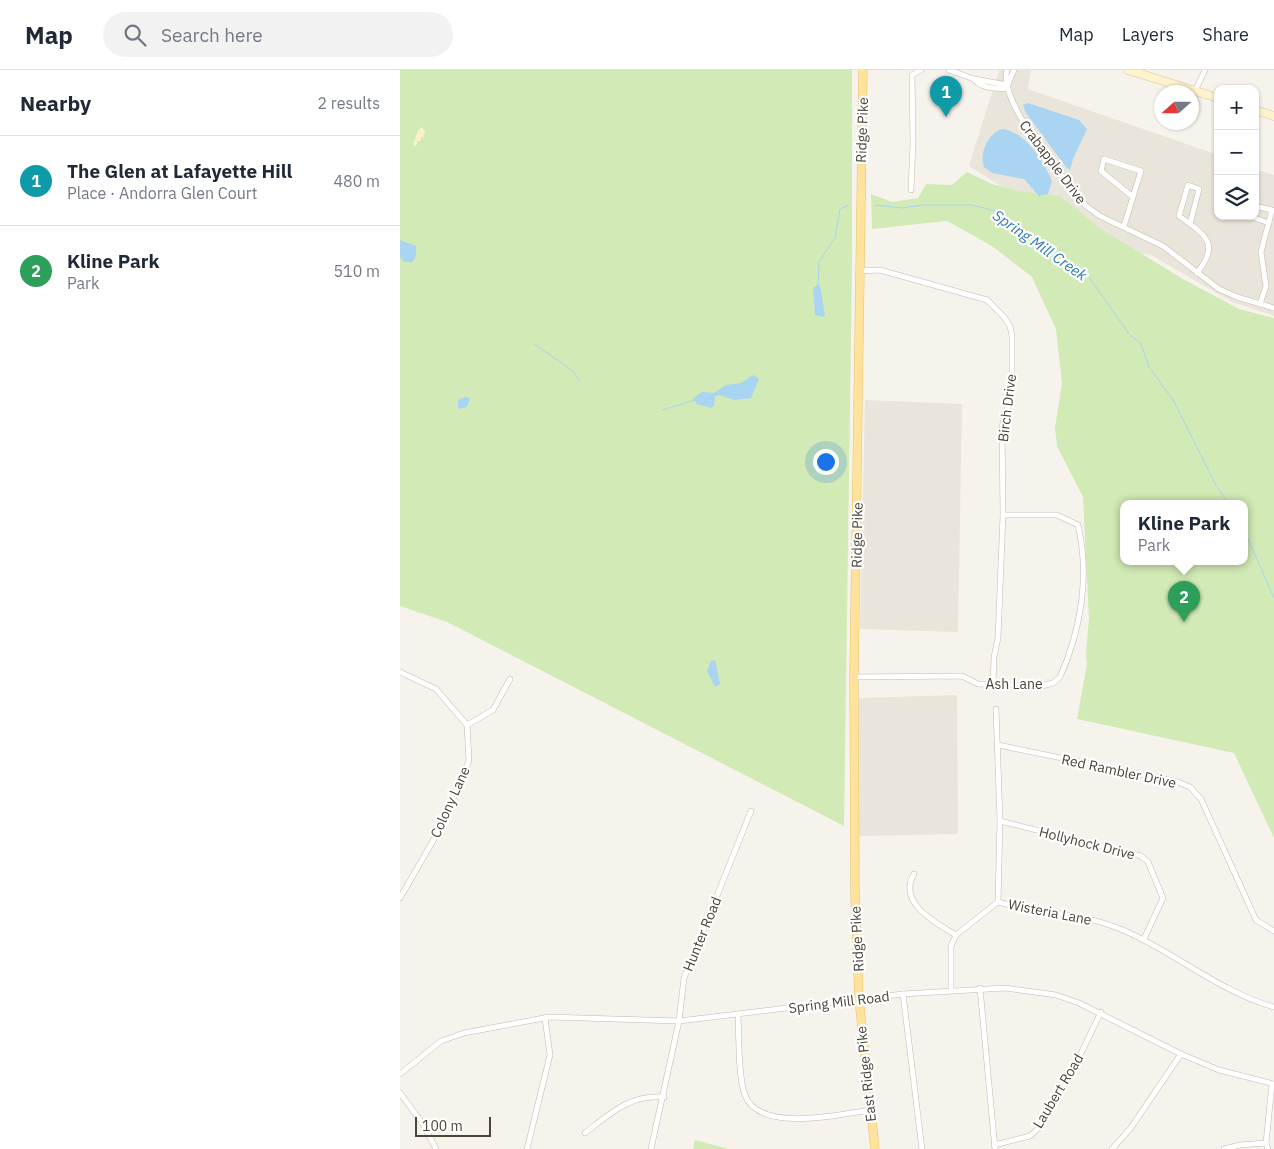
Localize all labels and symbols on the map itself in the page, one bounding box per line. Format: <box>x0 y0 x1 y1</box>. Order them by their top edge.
pin: 1 <box>930 76 962 117</box>
north arrow <box>1154 85 1199 130</box>
street label: Ridge Pike <box>852 97 872 163</box>
street label: Crabapple Drive <box>1016 116 1091 208</box>
water label: Spring Mill Creek <box>989 205 1091 285</box>
street label: Birch Drive <box>994 373 1020 443</box>
your location <box>813 449 839 475</box>
street label: Ridge Pike <box>847 502 867 568</box>
pin: 2 <box>1168 581 1200 622</box>
street label: Ash Lane <box>985 675 1043 693</box>
street label: Red Rambler Drive <box>1060 750 1178 792</box>
street label: Colony Lane <box>426 763 474 841</box>
street label: Hollyhock Drive <box>1037 822 1137 864</box>
street label: Hunter Road <box>679 894 725 974</box>
street label: Wisteria Lane <box>1007 895 1094 929</box>
street label: Ridge Pike <box>846 905 868 972</box>
street label: Spring Mill Road <box>788 987 890 1017</box>
street label: East Ridge Pike <box>852 1025 880 1123</box>
street label: Laubert Road <box>1029 1050 1087 1132</box>
scale bar <box>415 1114 491 1137</box>

